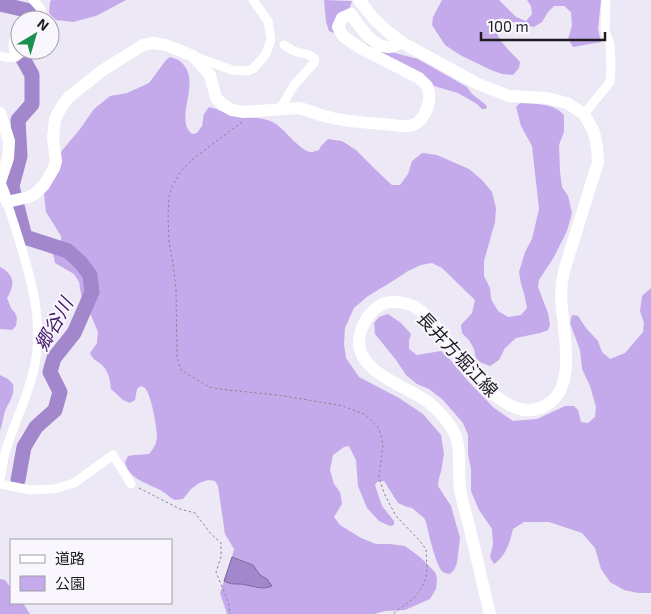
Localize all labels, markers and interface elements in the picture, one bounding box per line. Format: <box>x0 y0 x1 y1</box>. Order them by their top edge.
north arrow <box>10 10 60 60</box>
scale bar <box>481 10 605 42</box>
text: N <box>34 15 53 34</box>
text: 100 m <box>488 17 529 35</box>
water label: 郷谷川 <box>29 292 78 355</box>
street label: 長井方堀江線 <box>413 307 503 401</box>
legend <box>10 539 172 604</box>
text: 道路 <box>55 549 85 567</box>
text: 公園 <box>55 574 85 592</box>

